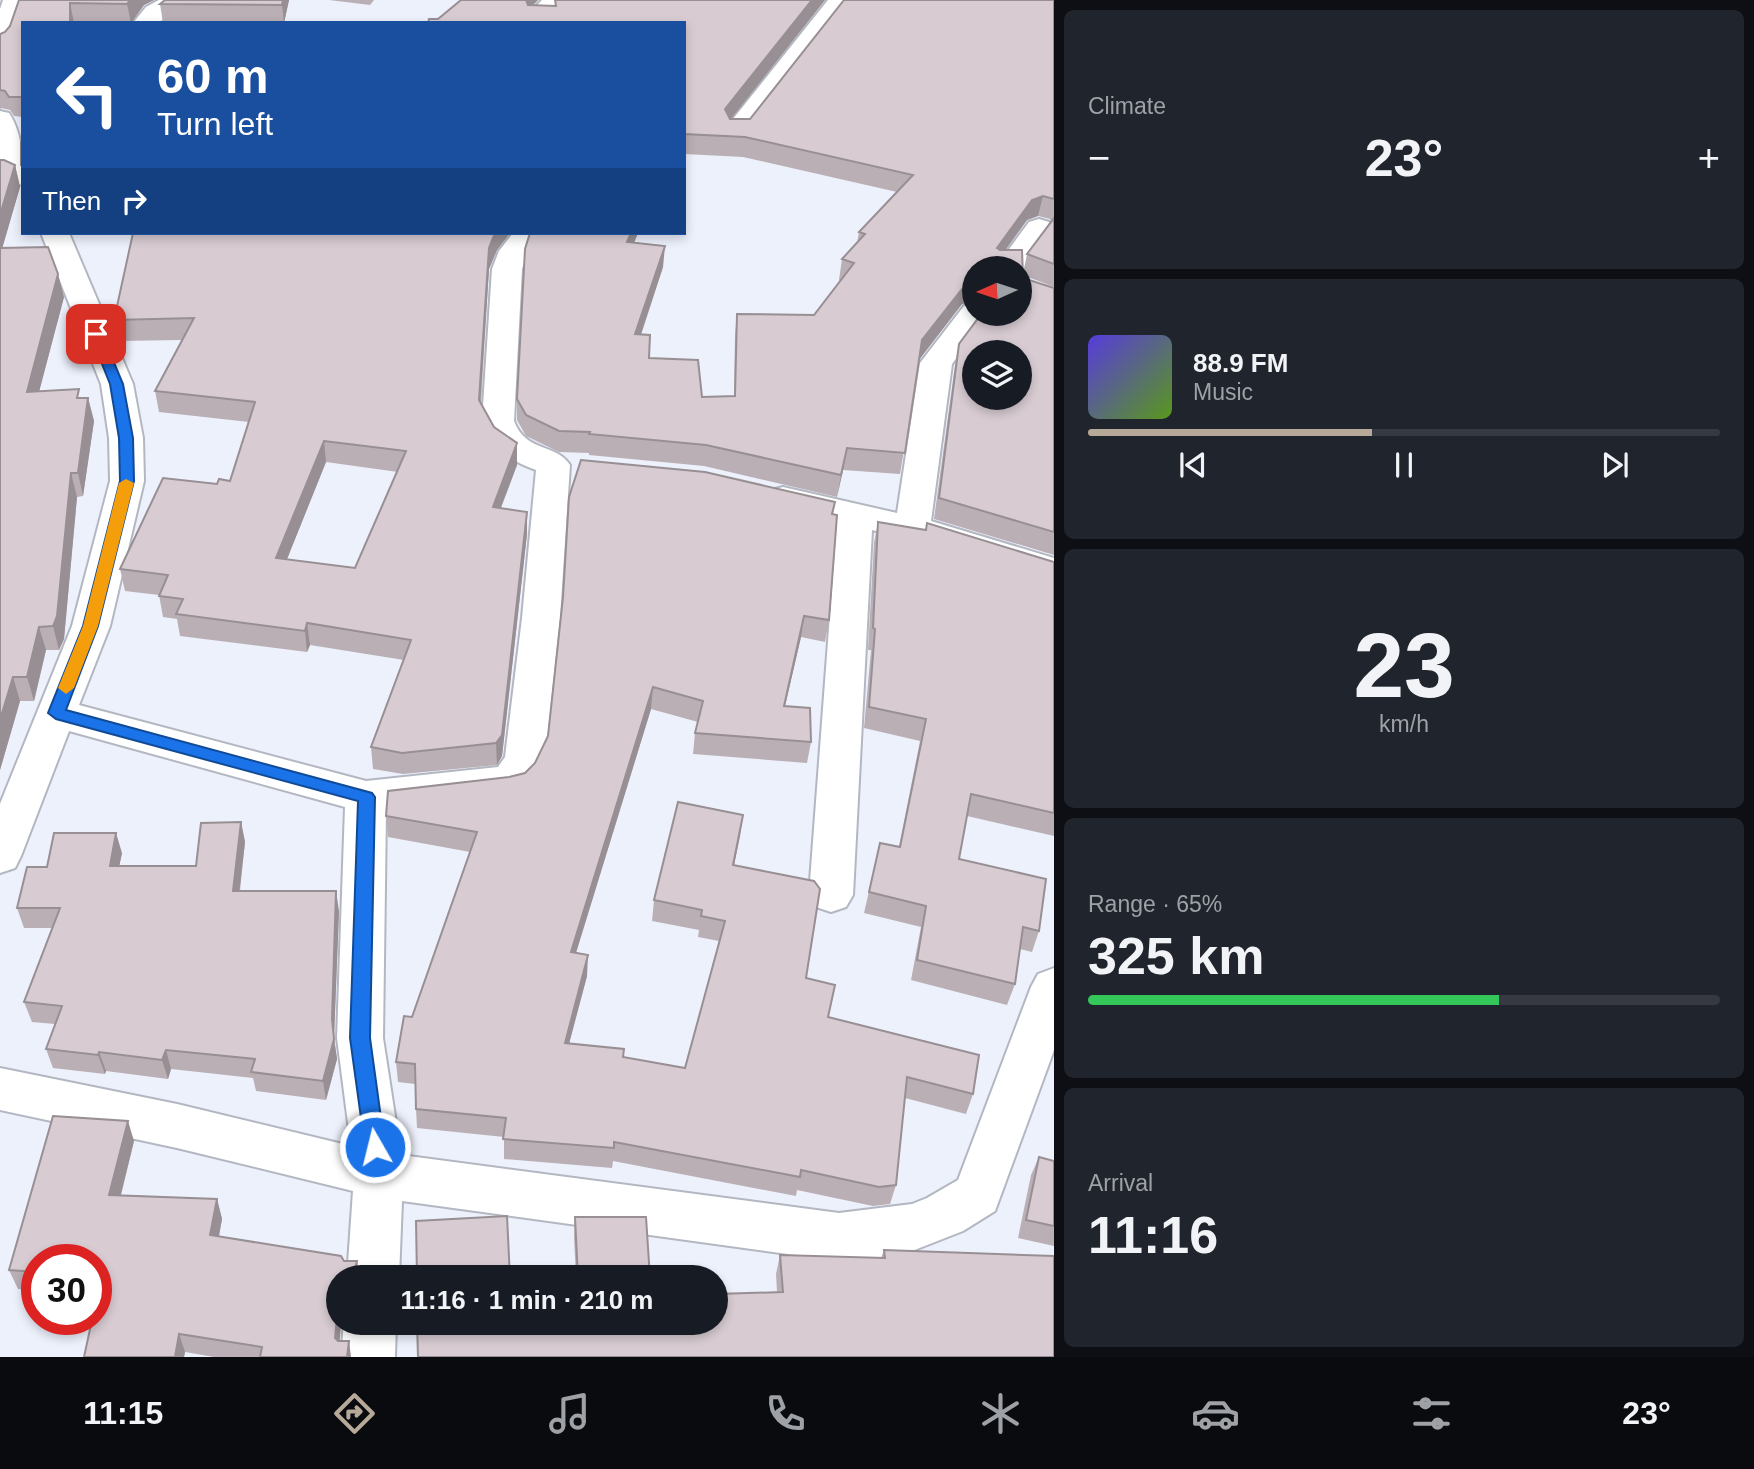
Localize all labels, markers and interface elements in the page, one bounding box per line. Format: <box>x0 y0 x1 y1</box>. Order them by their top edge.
icon: left <box>42 49 133 140</box>
text: 60 m <box>157 49 269 103</box>
text: Climate <box>1088 93 1166 119</box>
text: Turn left <box>157 106 273 142</box>
text: 23° <box>1365 129 1443 187</box>
text: − <box>1088 137 1110 179</box>
text: + <box>1698 137 1720 179</box>
icon: right <box>115 182 153 220</box>
text: Then <box>42 186 101 216</box>
north arrow <box>962 256 1032 326</box>
map controls <box>962 256 1032 410</box>
pin <box>66 304 126 364</box>
icon: arrive <box>77 315 115 353</box>
button: layers <box>962 340 1032 410</box>
text: 88.9 FM <box>1193 348 1288 378</box>
text: Music <box>1193 379 1253 405</box>
icon: previous <box>1174 446 1212 484</box>
icon: pause <box>1385 446 1423 484</box>
icon: next <box>1596 446 1634 484</box>
text: 23 <box>1353 615 1455 716</box>
text: km/h <box>1379 711 1429 737</box>
text: Range · 65% <box>1088 891 1222 917</box>
text: 325 km <box>1088 927 1264 985</box>
position arrow <box>338 1110 412 1184</box>
text: Arrival <box>1088 1170 1153 1196</box>
text: 11:16 <box>1088 1206 1218 1264</box>
speed limit sign: 30 <box>21 1244 112 1335</box>
text: 11:16 · 1 min · 210 m <box>401 1285 653 1315</box>
icon: directions <box>330 1389 379 1438</box>
icon: music <box>545 1389 594 1438</box>
icon: phone <box>761 1389 810 1438</box>
icon: climate <box>976 1389 1025 1438</box>
icon: car <box>1191 1389 1240 1438</box>
icon: filters <box>1407 1389 1456 1438</box>
text: 11:15 <box>83 1395 163 1431</box>
text: 23° <box>1622 1395 1671 1431</box>

